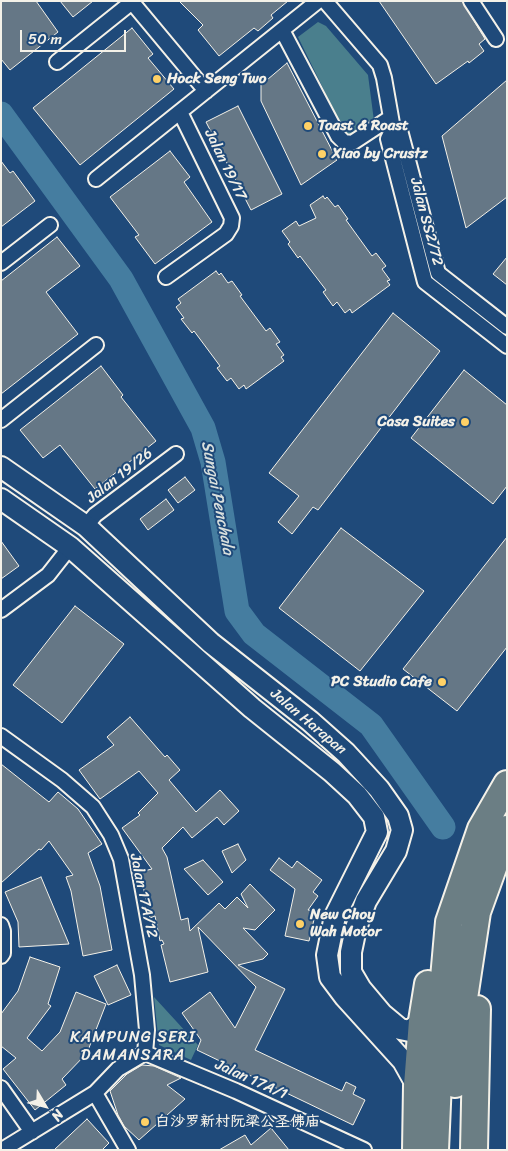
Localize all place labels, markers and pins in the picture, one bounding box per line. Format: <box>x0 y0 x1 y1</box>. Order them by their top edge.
place label: Hock Seng Two <box>167 70 266 88</box>
marker: Hock Seng Two <box>151 73 163 85</box>
place label: Toast & Roast <box>318 117 409 135</box>
marker: Toast & Roast <box>302 120 314 132</box>
place label: Xiao by Crustz <box>332 145 428 163</box>
marker: Xiao by Crustz <box>316 148 328 160</box>
place label: Casa Suites <box>377 413 455 431</box>
marker: Casa Suites <box>459 416 471 428</box>
place label: PC Studio Cafe <box>331 673 432 691</box>
marker: PC Studio Cafe <box>436 676 448 688</box>
place label: New Choy Wah Motor <box>310 906 381 941</box>
marker: New Choy Wah Motor <box>294 918 306 930</box>
place label: 白沙罗新村阮梁公圣佛庙 <box>155 1113 320 1131</box>
marker: 白沙罗新村阮梁公圣佛庙 <box>139 1116 151 1128</box>

